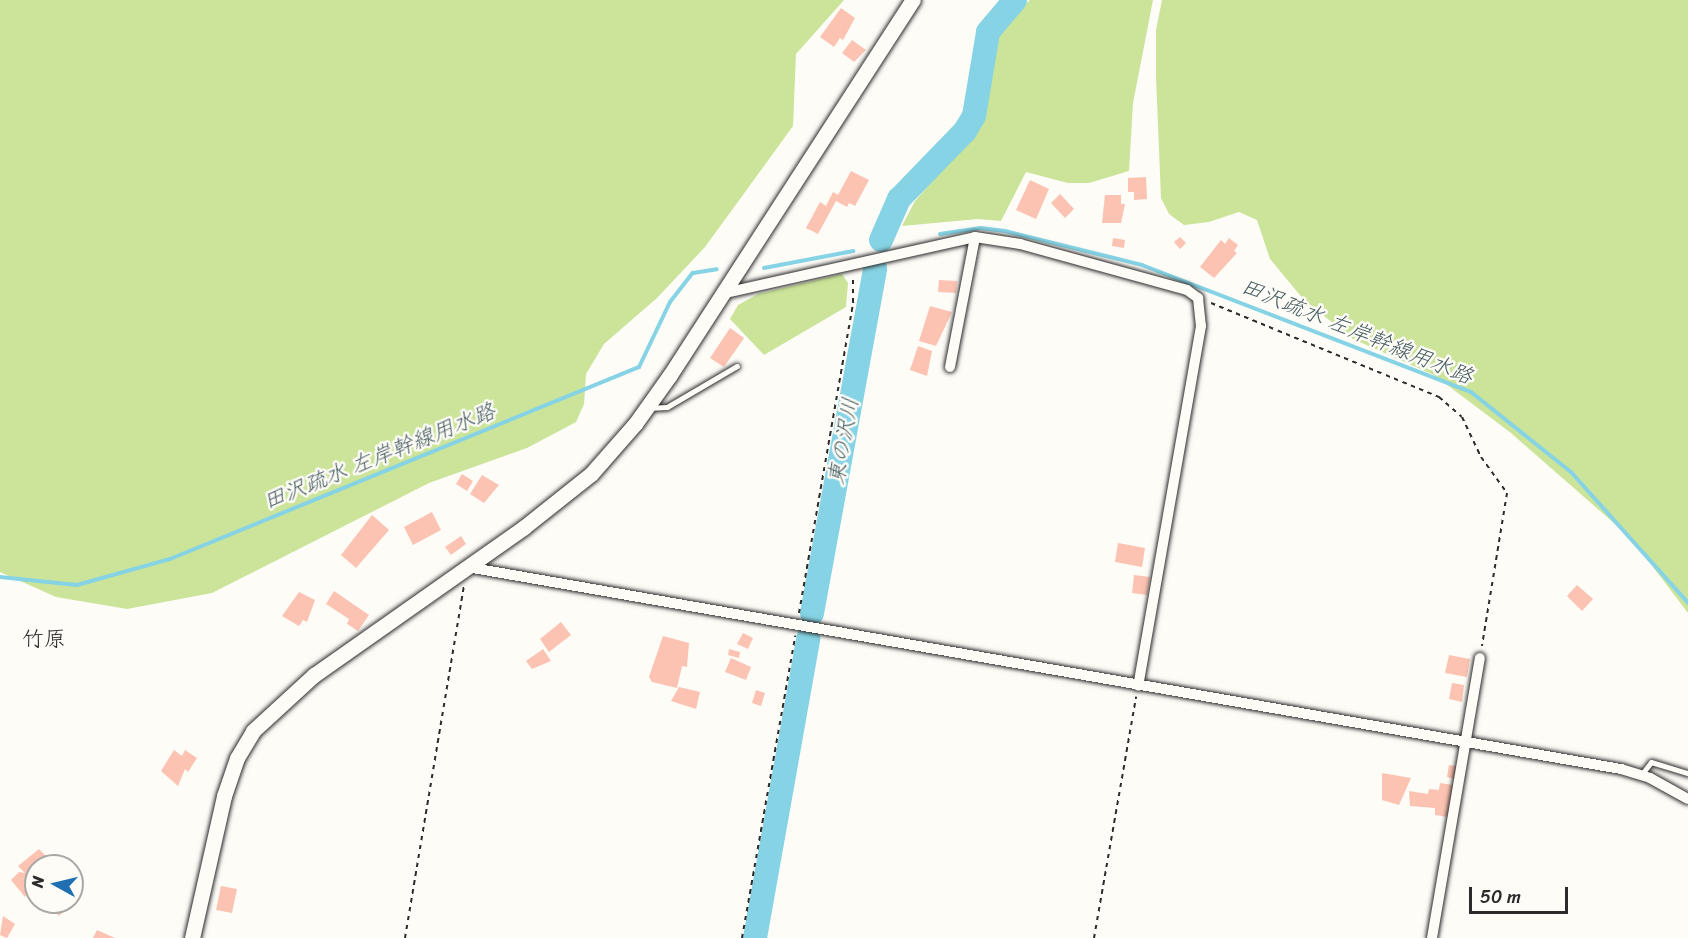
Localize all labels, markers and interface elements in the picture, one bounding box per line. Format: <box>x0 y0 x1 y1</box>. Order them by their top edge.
water label: 田沢疏水 左岸幹線用水路 <box>1237 272 1477 390</box>
water label: 東の沢川 <box>822 395 864 487</box>
water label: 田沢疏水 左岸幹線用水路 <box>259 397 499 515</box>
district label: 竹原 <box>22 626 66 652</box>
north arrow <box>24 854 84 914</box>
text: N <box>23 874 53 889</box>
scale bar <box>1472 875 1571 913</box>
text: 50 m <box>1480 881 1521 913</box>

